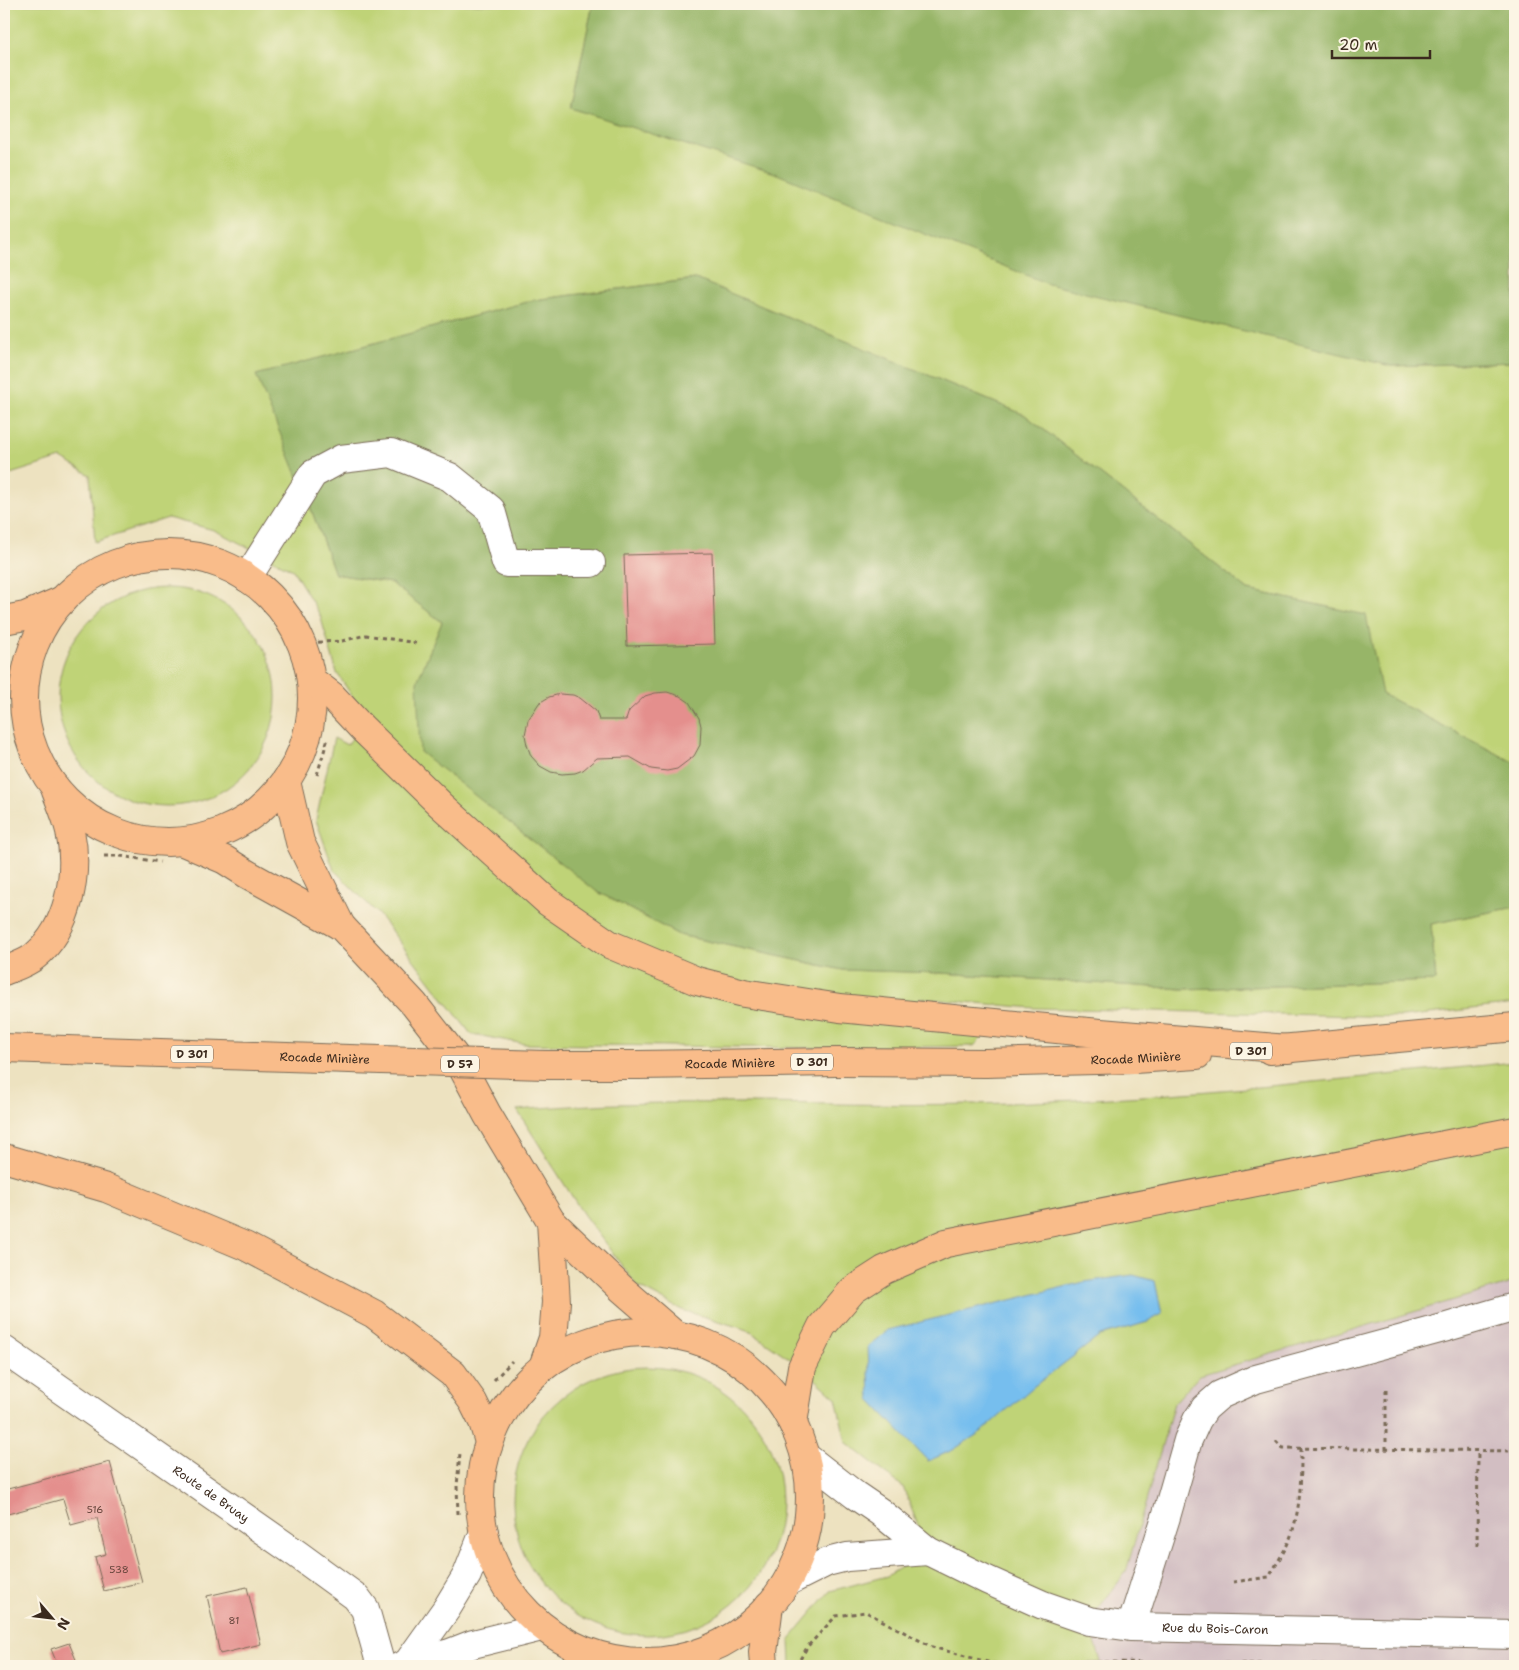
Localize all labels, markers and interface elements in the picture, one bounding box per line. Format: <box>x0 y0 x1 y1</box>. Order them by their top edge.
scale bar <box>1332 28 1429 60</box>
text: 20 m <box>1339 35 1378 55</box>
road number: D 301 <box>1230 1042 1272 1060</box>
road number: D 301 <box>171 1046 213 1062</box>
street label: Rocade Minière <box>1091 1048 1182 1068</box>
street label: Rocade Minière <box>279 1049 370 1068</box>
road number: D 301 <box>791 1054 833 1070</box>
street label: Rocade Minière <box>685 1055 776 1072</box>
road number: D 57 <box>441 1056 479 1072</box>
street label: Route de Bruay <box>169 1462 252 1526</box>
house number: 516 <box>87 1503 103 1516</box>
house number: 538 <box>109 1563 129 1576</box>
north arrow <box>28 1592 78 1642</box>
house number: 81 <box>229 1614 239 1627</box>
text: N <box>53 1615 74 1633</box>
street label: Rue du Bois-Caron <box>1162 1620 1269 1638</box>

